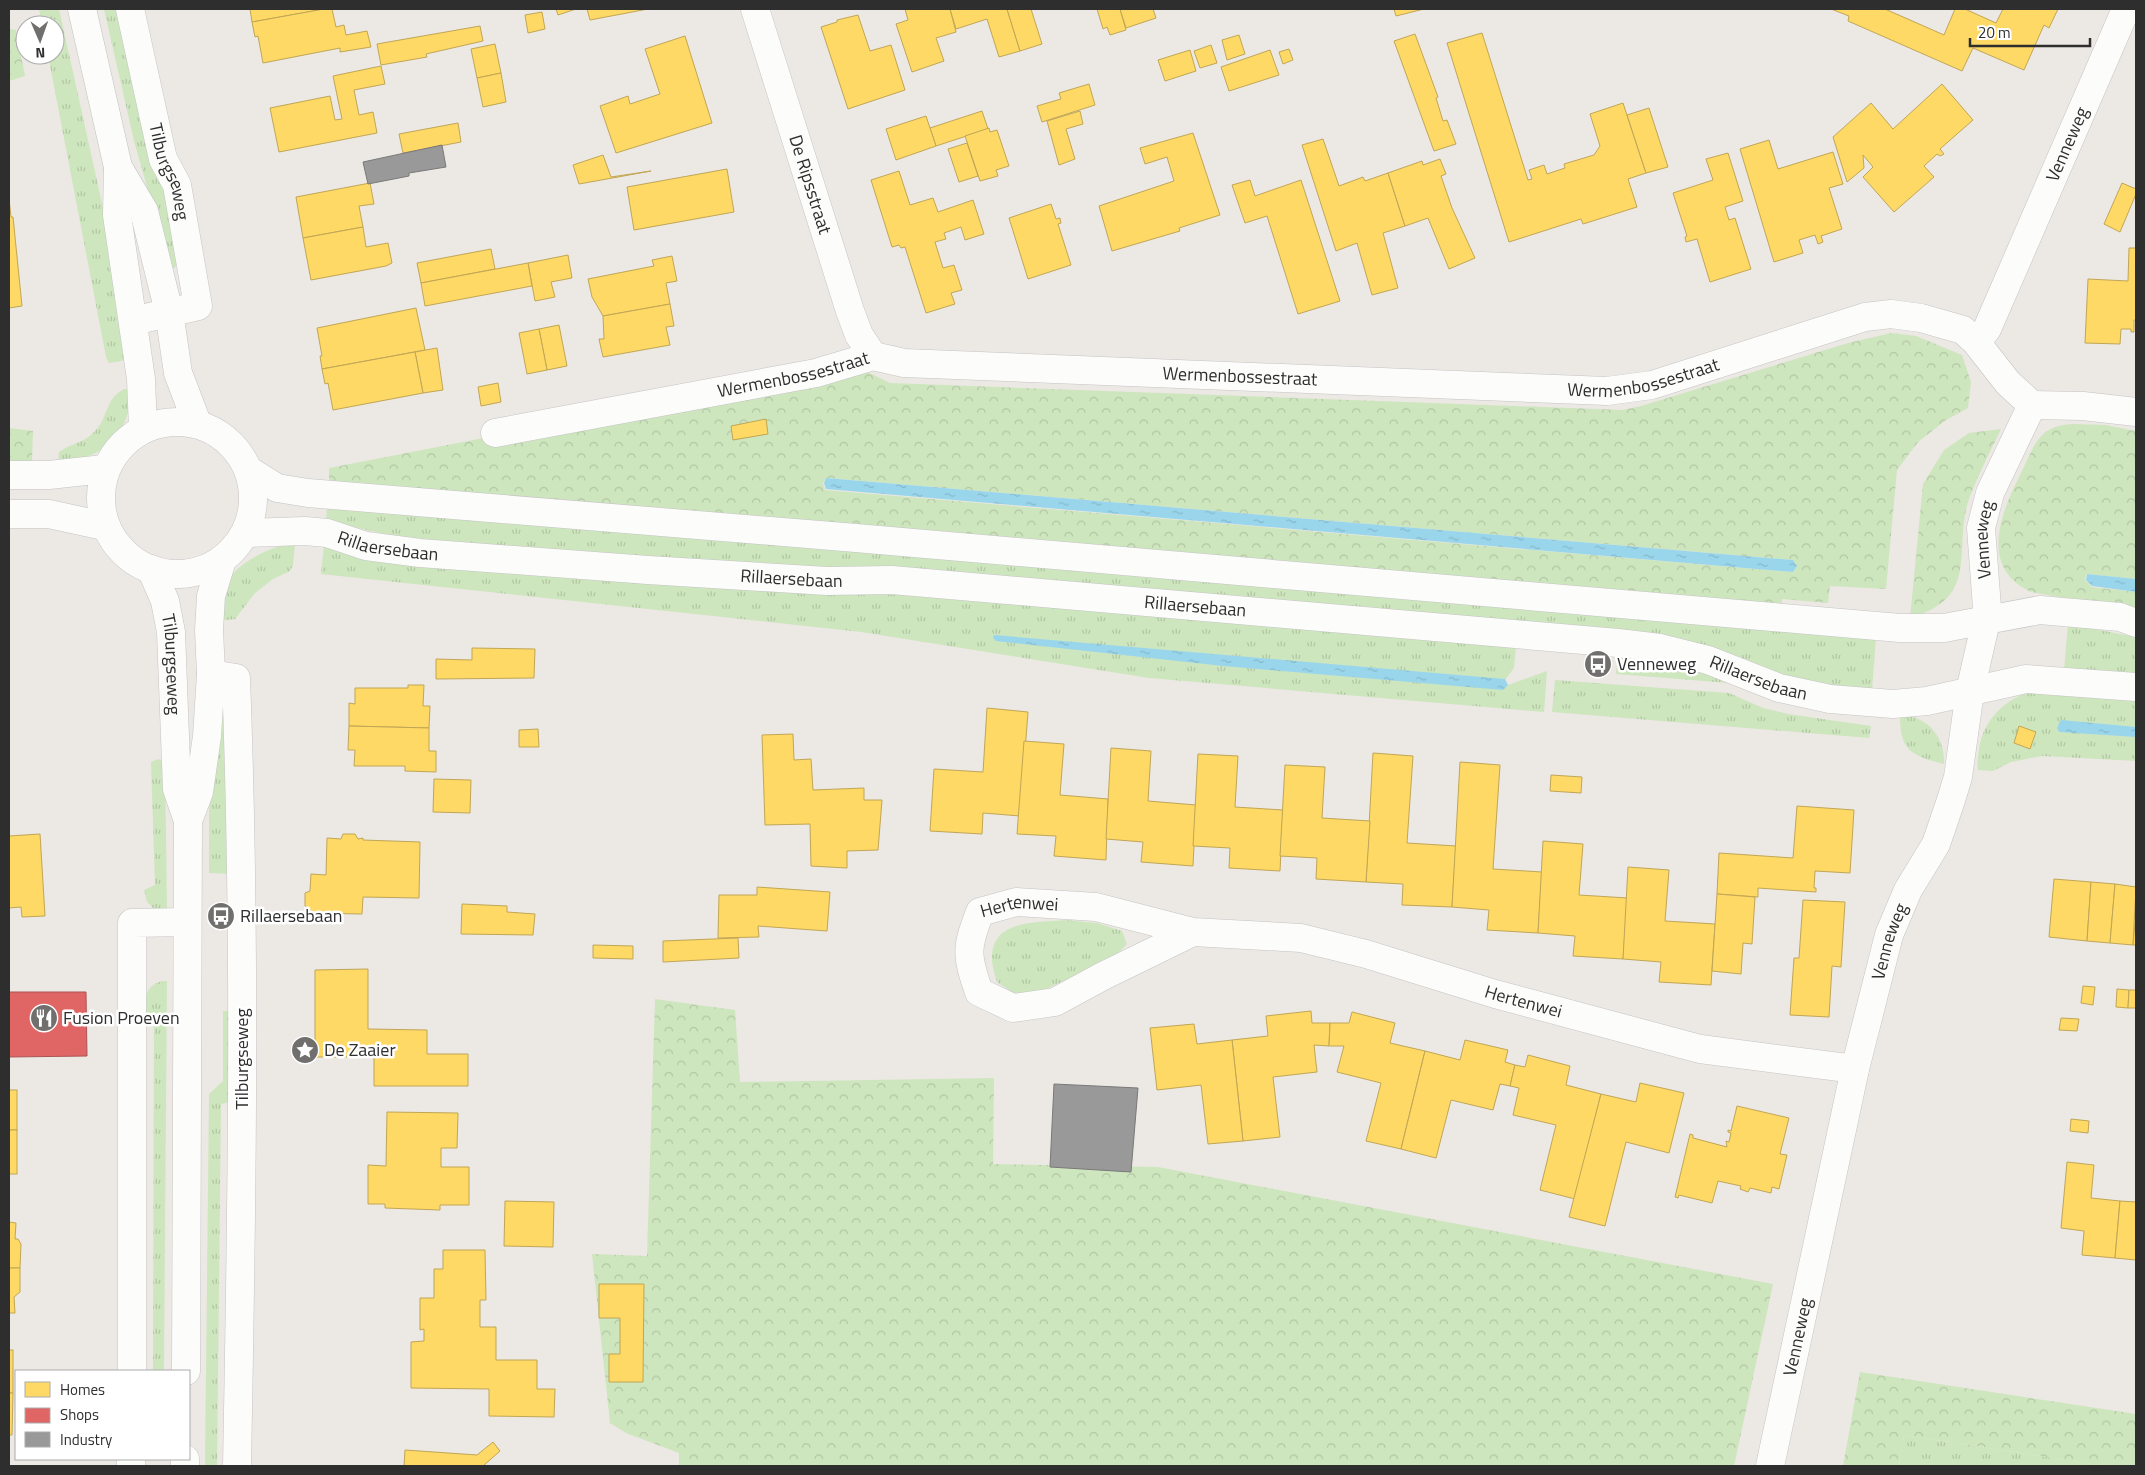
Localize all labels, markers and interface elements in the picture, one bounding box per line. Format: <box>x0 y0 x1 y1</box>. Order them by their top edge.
north arrow <box>15 15 65 65</box>
scale bar <box>1970 15 2090 47</box>
text: 20 m <box>1978 21 2011 44</box>
text: N <box>35 43 46 64</box>
street label: Venneweg <box>2039 102 2095 186</box>
street label: Tilburgseweg <box>143 121 197 222</box>
street label: De Ripsstraat <box>782 131 839 238</box>
street label: Wermenbossestraat <box>715 344 873 404</box>
street label: Wermenbossestraat <box>1567 350 1723 404</box>
street label: Wermenbossestraat <box>1162 359 1319 392</box>
street label: Venneweg <box>1967 497 2001 580</box>
street label: Rillaersebaan <box>334 523 440 567</box>
street label: Rillaersebaan <box>739 562 843 594</box>
street label: Rillaersebaan <box>1143 588 1247 624</box>
street label: Tilburgseweg <box>155 611 188 716</box>
street label: Rillaersebaan <box>1706 648 1810 707</box>
bus stop icon: Venneweg <box>1583 649 1613 679</box>
place label: Venneweg <box>1617 650 1696 677</box>
street label: Hertenwei <box>977 888 1059 924</box>
street label: Venneweg <box>1864 899 1914 983</box>
bus stop icon: Rillaersebaan <box>206 901 236 931</box>
place label: Rillaersebaan <box>240 902 342 929</box>
street label: Hertenwei <box>1482 978 1565 1024</box>
restaurant icon: Fusion Proeven <box>29 1003 59 1033</box>
place label: Fusion Proeven <box>63 1004 180 1031</box>
street label: Tilburgseweg <box>228 1008 255 1110</box>
place icon: De Zaaier <box>290 1035 320 1065</box>
place label: De Zaaier <box>324 1036 396 1063</box>
street label: Venneweg <box>1776 1295 1819 1378</box>
legend <box>15 1370 190 1460</box>
text: Homes <box>60 1378 105 1401</box>
text: Shops <box>60 1403 99 1426</box>
text: Industry <box>60 1428 112 1451</box>

